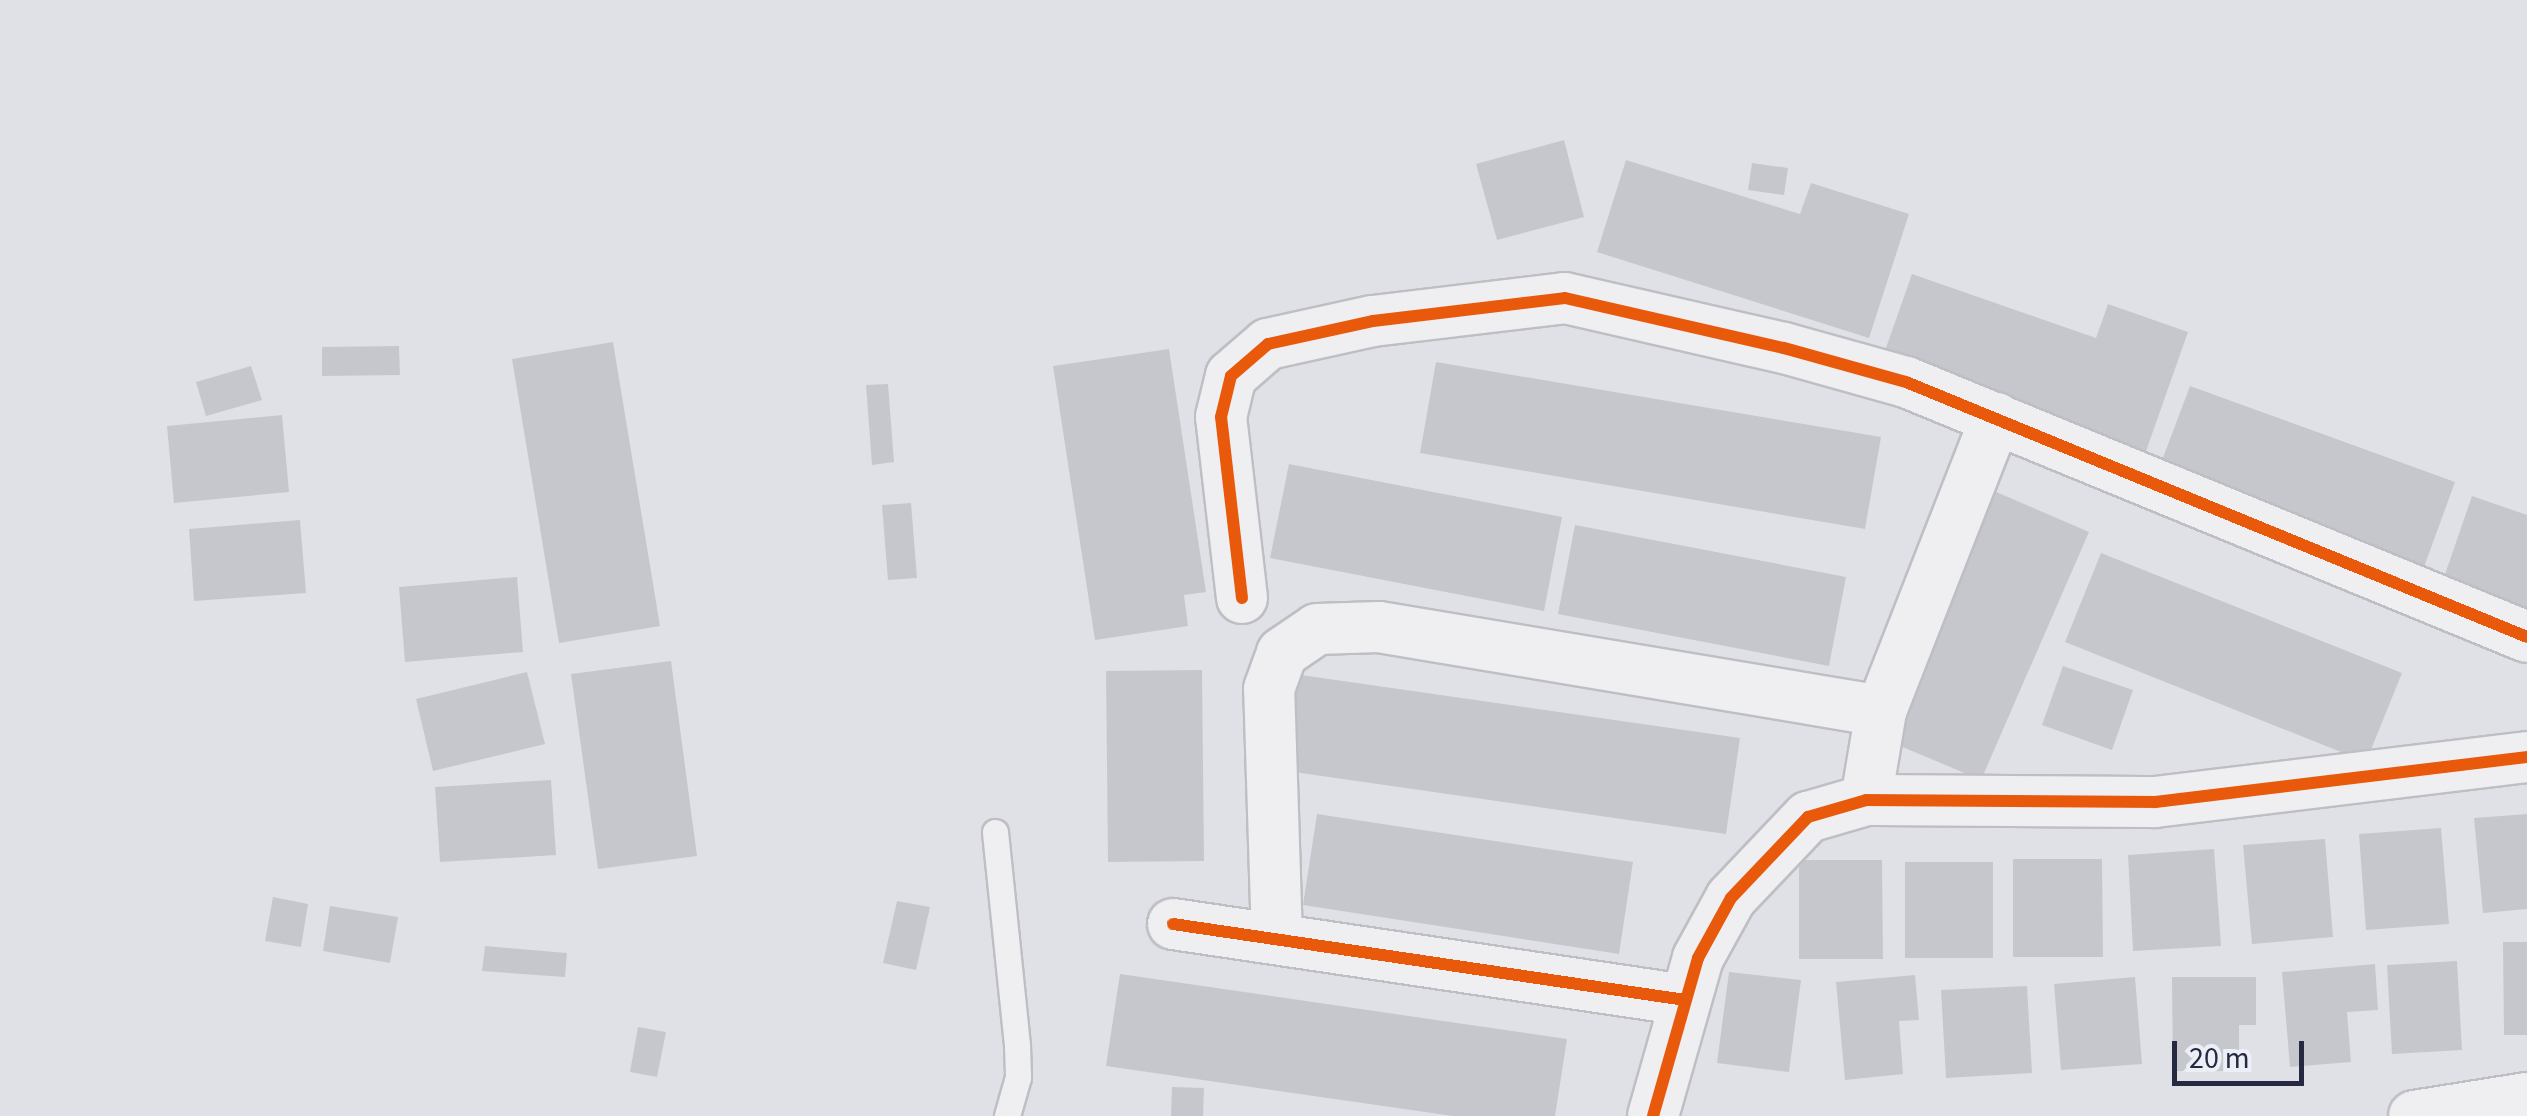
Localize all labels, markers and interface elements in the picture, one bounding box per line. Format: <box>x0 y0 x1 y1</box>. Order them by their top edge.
scale bar <box>2177 1021 2310 1083</box>
text: 20 m <box>2189 1037 2250 1080</box>

